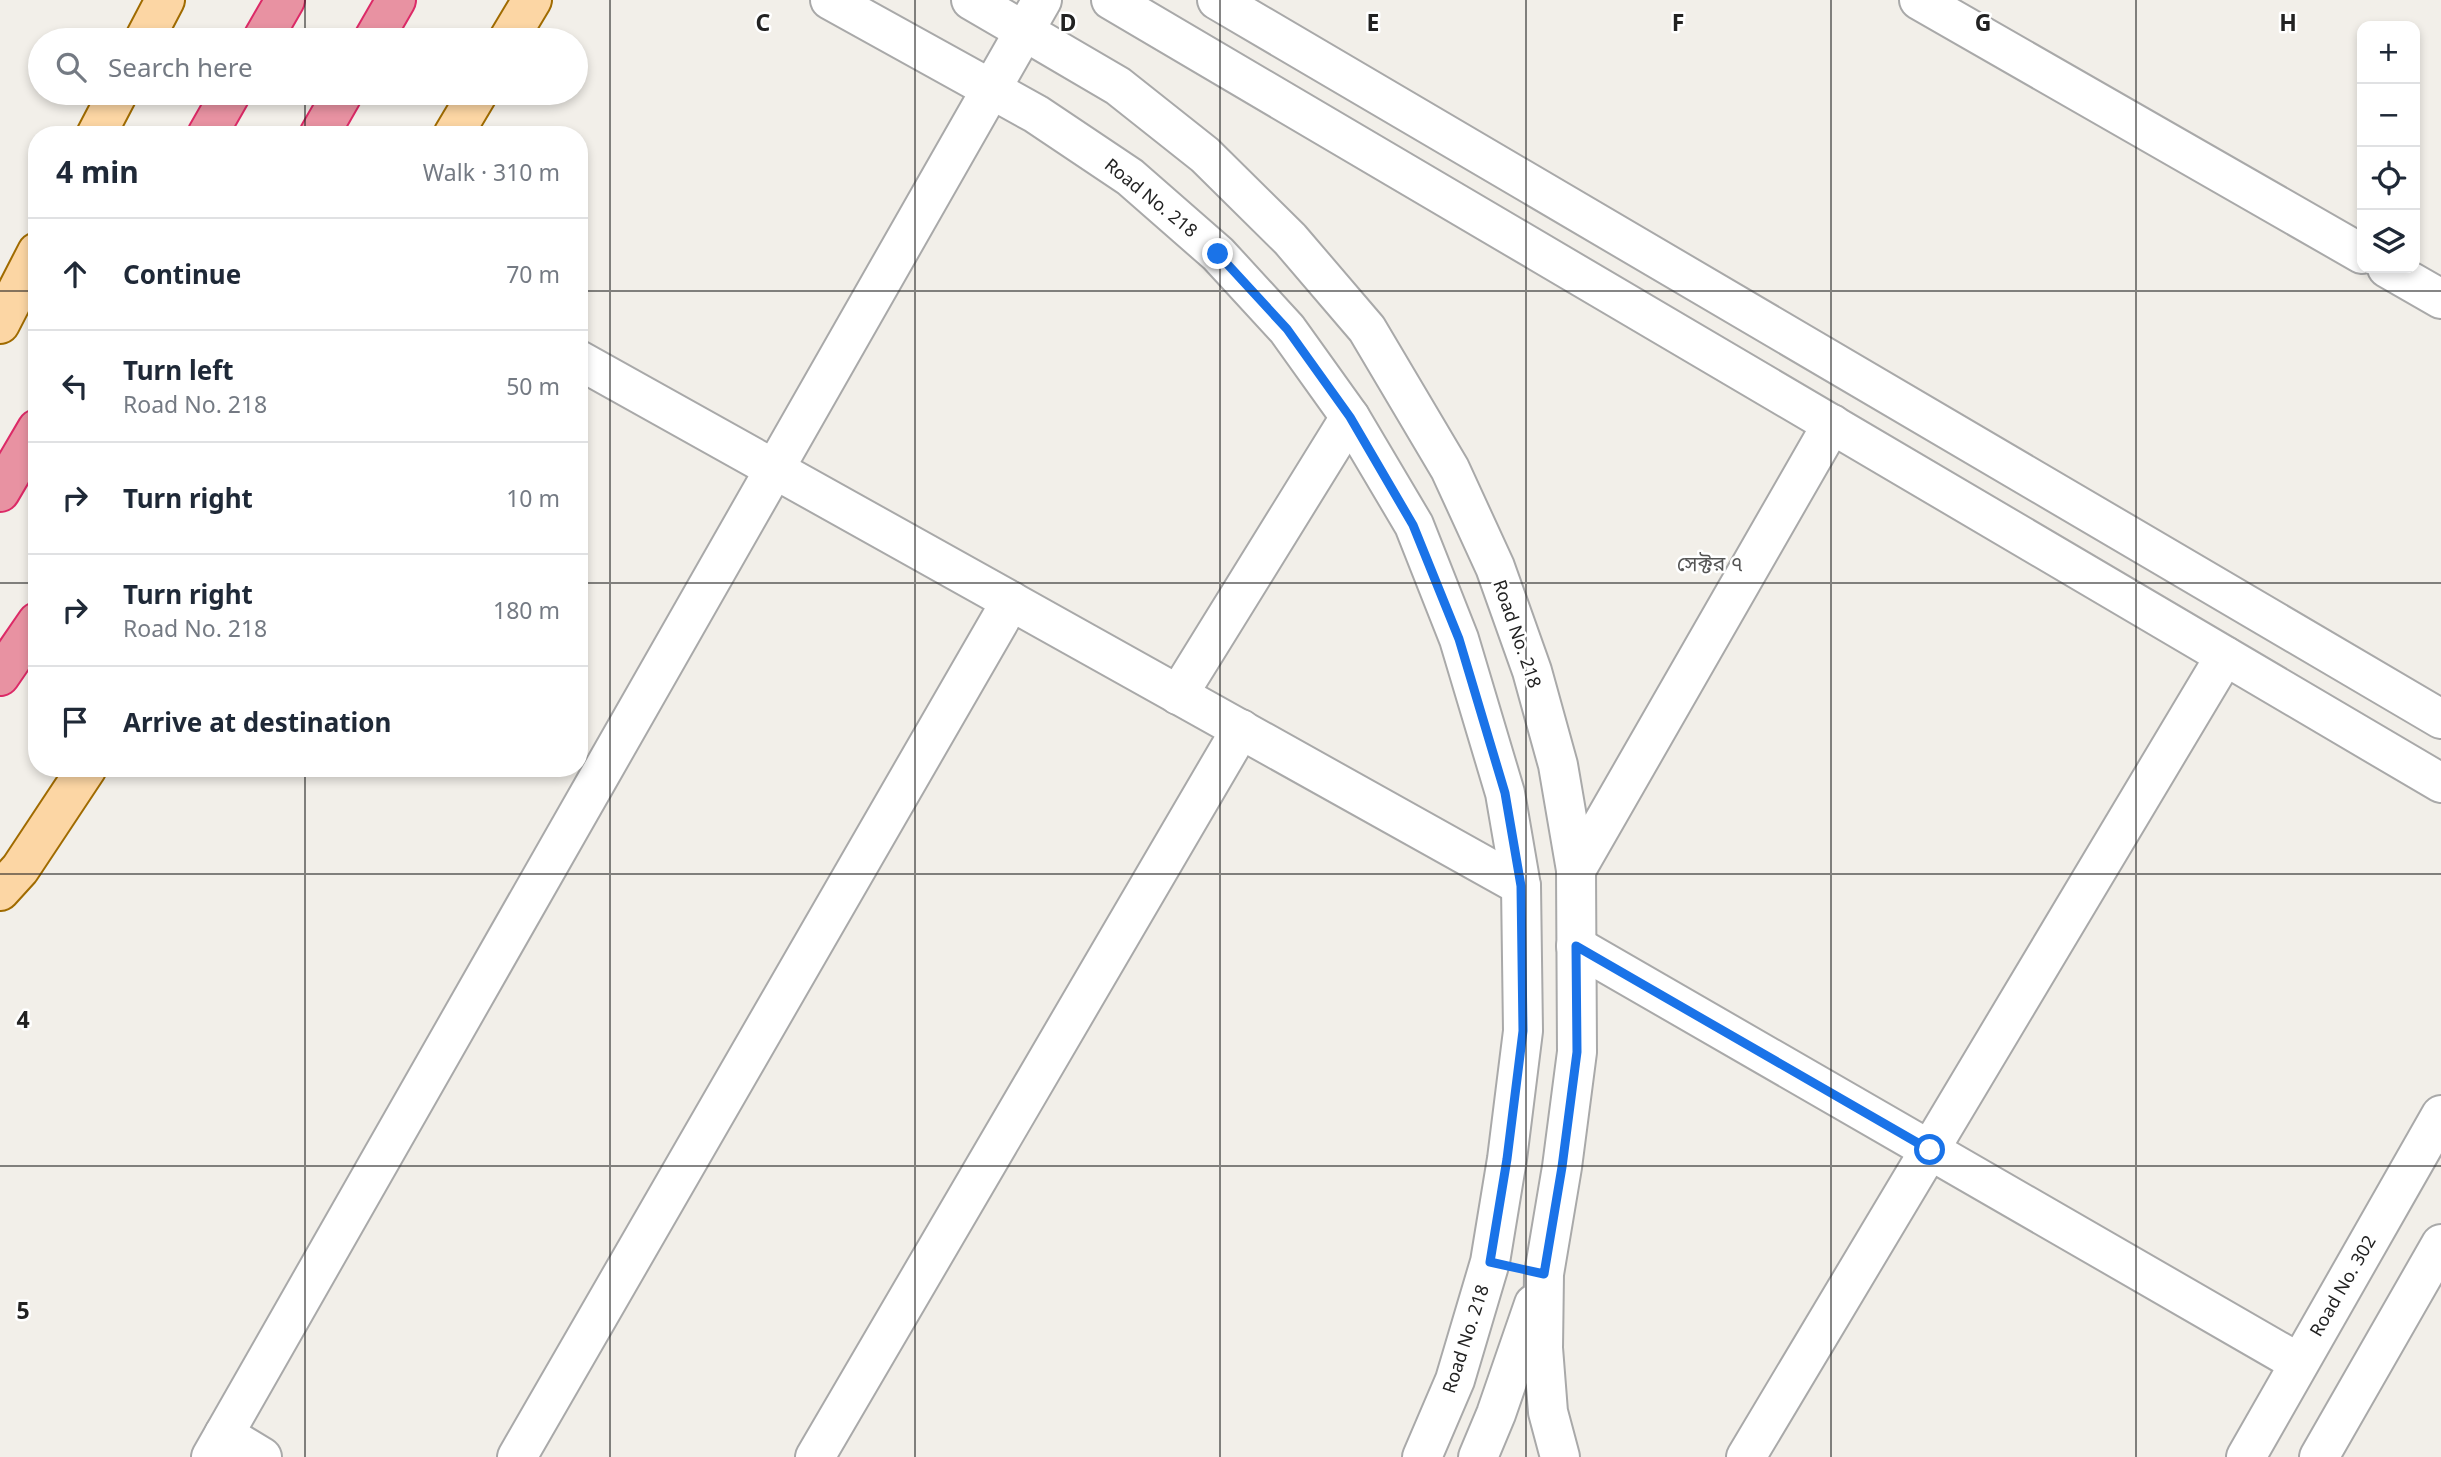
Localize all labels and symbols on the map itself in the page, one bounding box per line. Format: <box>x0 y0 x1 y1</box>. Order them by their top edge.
text: C <box>756 6 771 38</box>
text: D <box>1060 6 1076 38</box>
text: E <box>1367 6 1379 38</box>
text: F <box>1672 6 1684 38</box>
text: G <box>1975 6 1991 38</box>
text: H <box>2279 6 2297 38</box>
street label: Road No. 218 <box>1100 152 1203 242</box>
route end <box>1202 238 1233 269</box>
district label: সেক্টর ৭ <box>1677 549 1743 577</box>
street label: Road No. 218 <box>1488 576 1548 691</box>
text: 4 <box>16 1003 30 1035</box>
route start <box>1914 1134 1945 1165</box>
street label: Road No. 302 <box>2304 1231 2381 1340</box>
street label: Road No. 218 <box>1436 1281 1494 1396</box>
text: 5 <box>16 1294 30 1326</box>

